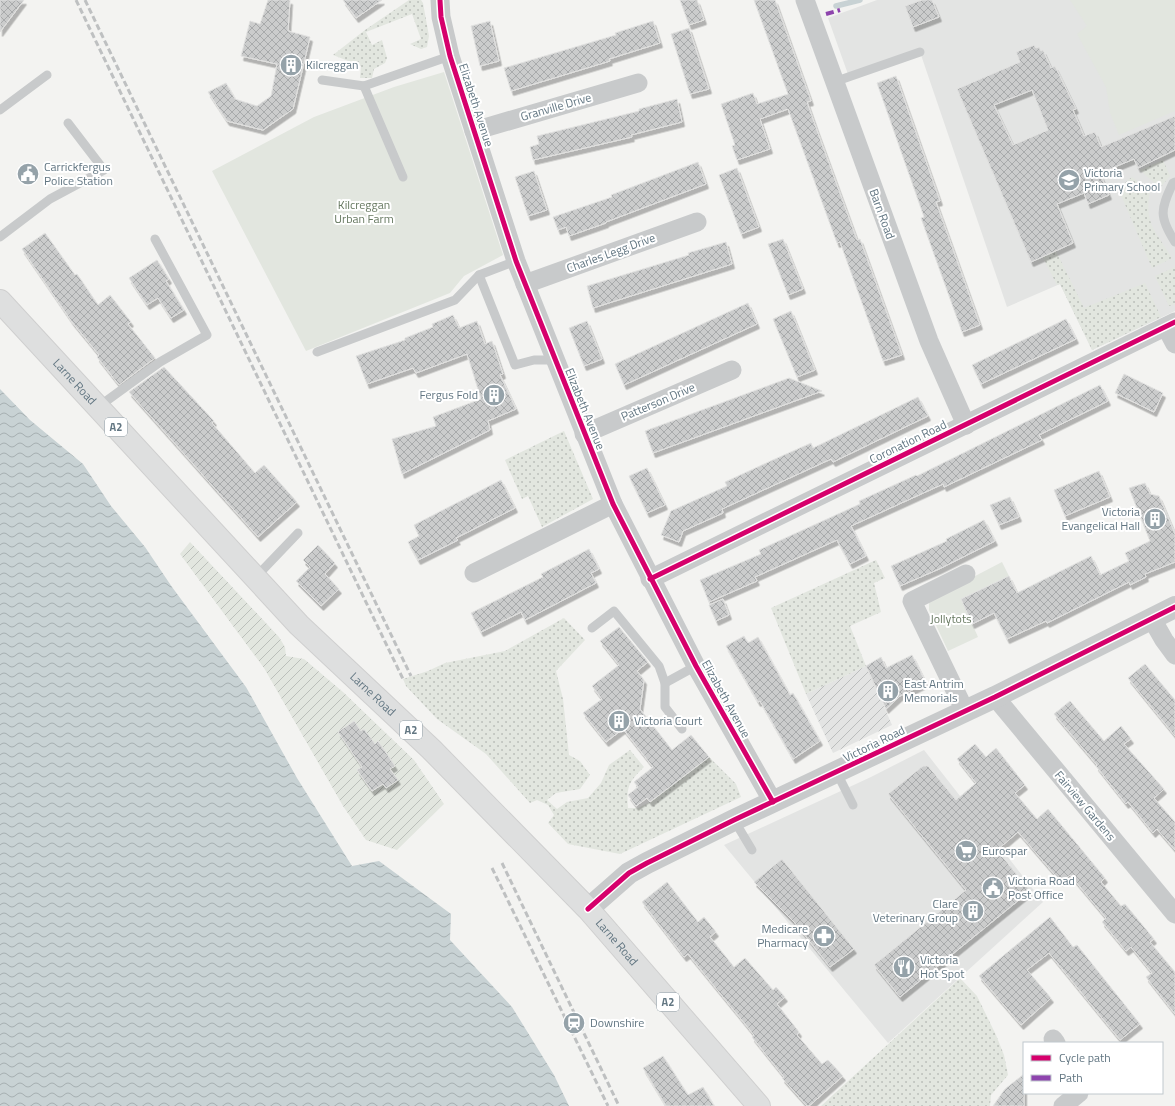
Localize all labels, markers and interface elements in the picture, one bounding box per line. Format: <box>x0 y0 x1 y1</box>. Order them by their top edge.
building icon: Kilcreggan <box>278 52 304 78</box>
place label: Kilcreggan <box>306 55 358 74</box>
street label: Elizabeth Avenue <box>454 61 499 149</box>
street label: Granville Drive <box>518 87 593 126</box>
place label: Carrickfergus Police Station <box>44 157 113 190</box>
public building icon: Carrickfergus Police Station <box>15 161 41 187</box>
place label: Victoria Primary School <box>1084 163 1160 196</box>
school or university icon: Victoria Primary School <box>1056 167 1082 193</box>
street label: Barn Road <box>865 186 900 242</box>
park label: Kilcreggan Urban Farm <box>334 195 394 228</box>
street label: Charles Legg Drive <box>564 228 658 277</box>
street label: Larne Road <box>49 354 101 409</box>
street label: Elizabeth Avenue <box>560 365 611 453</box>
street label: Patterson Drive <box>618 377 698 426</box>
building icon: Fergus Fold <box>481 382 507 408</box>
place label: Fergus Fold <box>419 385 478 404</box>
street label: Coronation Road <box>866 415 950 468</box>
road number: A2 <box>105 418 127 436</box>
place label: Victoria Evangelical Hall <box>1061 502 1140 535</box>
building icon: Victoria Evangelical Hall <box>1142 506 1168 532</box>
park label: Jollytots <box>930 609 972 628</box>
street label: Elizabeth Avenue <box>697 656 756 741</box>
street label: Larne Road <box>346 667 400 720</box>
place label: East Antrim Memorials <box>904 674 964 707</box>
building icon: East Antrim Memorials <box>875 678 901 704</box>
building icon: Victoria Court <box>606 708 632 734</box>
place label: Victoria Court <box>634 711 703 730</box>
street label: Victoria Road <box>840 720 908 767</box>
road number: A2 <box>400 721 422 739</box>
street label: Fairview Gardens <box>1050 766 1121 845</box>
supermarket icon: Eurospar <box>953 838 979 864</box>
place label: Eurospar <box>982 841 1027 860</box>
place label: Victoria Road Post Office <box>1008 871 1075 904</box>
public building icon: Victoria Road Post Office <box>980 875 1006 901</box>
place label: Clare Veterinary Group <box>873 894 958 927</box>
building icon: Clare Veterinary Group <box>960 898 986 924</box>
street label: Larne Road <box>591 914 643 970</box>
place label: Medicare Pharmacy <box>757 919 808 952</box>
pharmacy icon: Medicare Pharmacy <box>811 923 837 949</box>
place label: Victoria Hot Spot <box>920 950 965 983</box>
restaurant icon: Victoria Hot Spot <box>891 954 917 980</box>
road number: A2 <box>657 993 679 1011</box>
station icon: Downshire <box>561 1010 587 1036</box>
place label: Downshire <box>590 1013 644 1032</box>
legend <box>1023 1042 1163 1094</box>
text: Cycle path <box>1059 1048 1111 1067</box>
text: Path <box>1059 1068 1083 1087</box>

